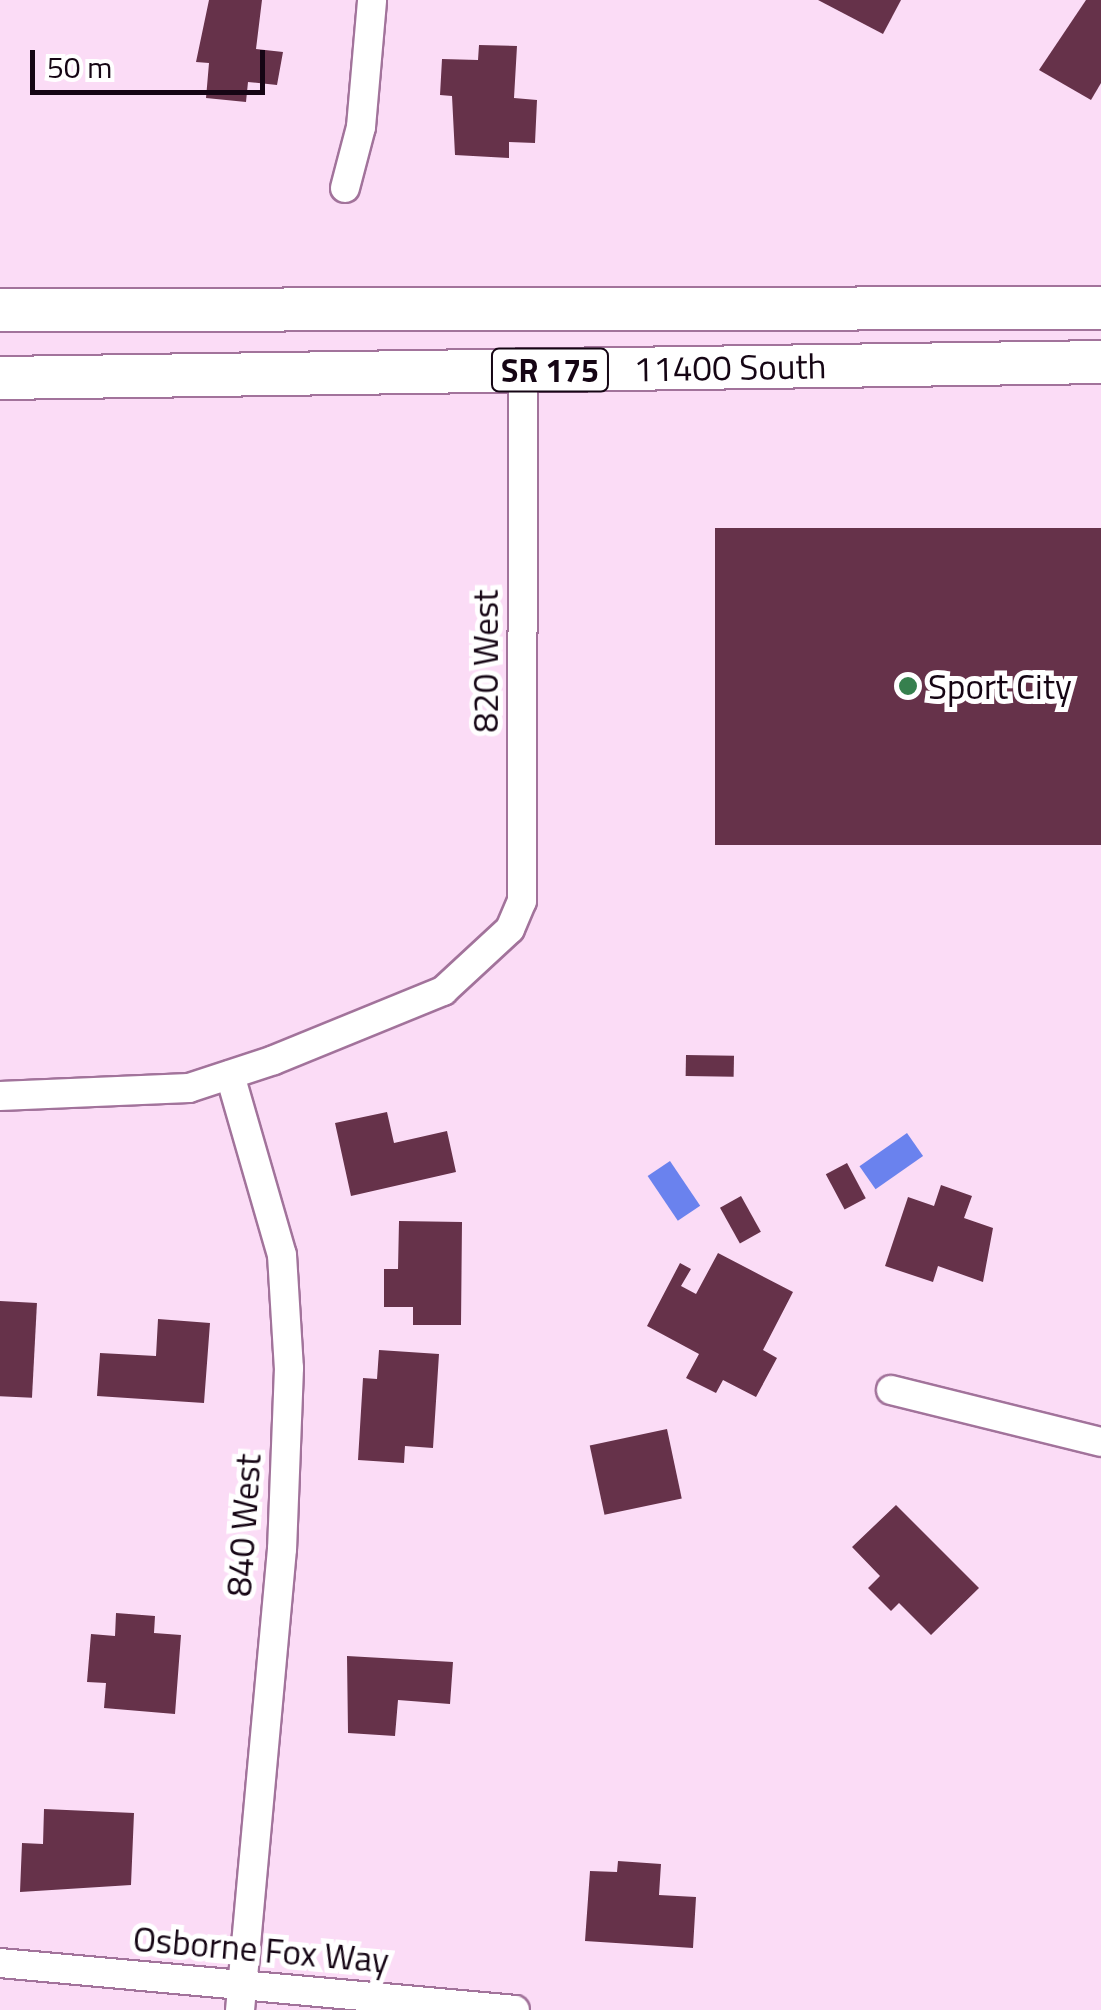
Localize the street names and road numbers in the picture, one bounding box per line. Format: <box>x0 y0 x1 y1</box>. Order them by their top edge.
road number: SR 175 <box>490 343 610 397</box>
street label: 11400 South <box>633 344 827 390</box>
street label: 820 West <box>464 589 506 733</box>
street label: 840 West <box>217 1452 269 1598</box>
street label: Osborne Fox Way <box>131 1917 391 1981</box>

